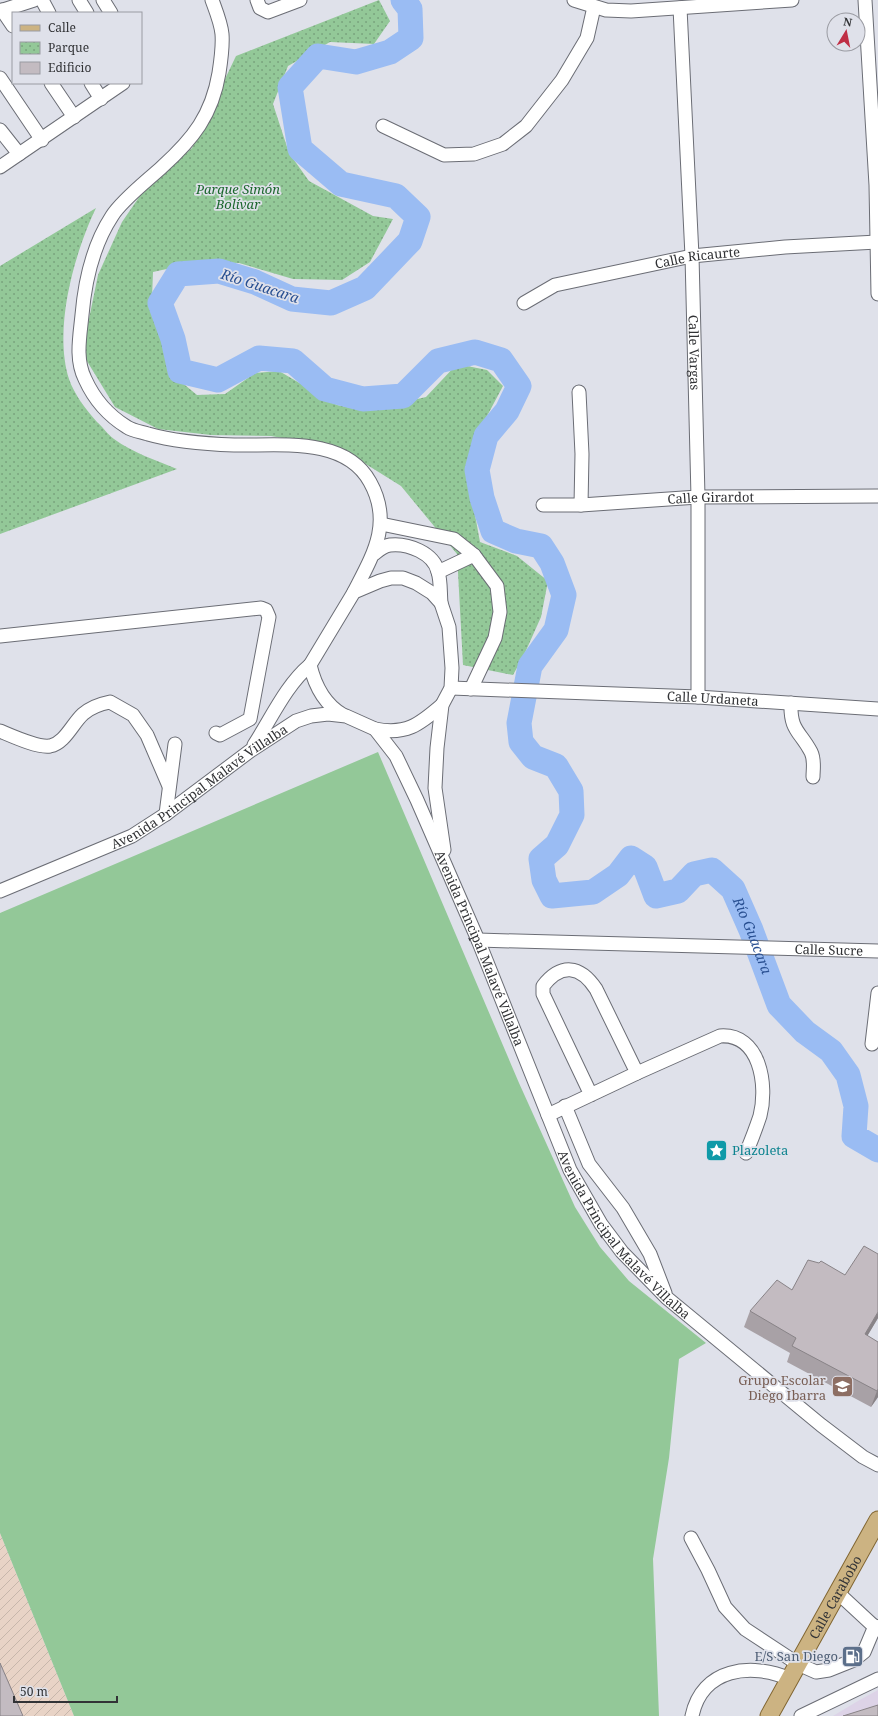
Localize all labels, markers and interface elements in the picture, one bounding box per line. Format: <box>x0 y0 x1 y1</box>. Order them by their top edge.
legend <box>12 12 142 84</box>
north arrow <box>826 12 866 52</box>
text: N <box>842 14 854 30</box>
text: Calle <box>48 19 76 36</box>
text: Parque <box>48 39 89 56</box>
text: Edificio <box>48 59 91 76</box>
park label: Parque Simón Bolívar <box>195 180 280 213</box>
street label: Calle Ricaurte <box>653 242 741 273</box>
water label: Río Guacara <box>218 264 302 307</box>
street label: Calle Vargas <box>684 315 704 391</box>
street label: Calle Girardot <box>667 488 755 508</box>
street label: Calle Urdaneta <box>667 687 759 710</box>
street label: Avenida Principal Malavé Villalba <box>108 720 291 853</box>
street label: Avenida Principal Malavé Villalba <box>431 847 528 1049</box>
water label: Río Guacara <box>728 893 777 977</box>
street label: Calle Sucre <box>794 940 863 960</box>
place icon: Plazoleta <box>704 1137 730 1163</box>
place label: Plazoleta <box>732 1141 788 1159</box>
street label: Avenida Principal Malavé Villalba <box>554 1147 694 1323</box>
place label: Grupo Escolar Diego Ibarra <box>738 1371 826 1404</box>
school or university icon: Grupo Escolar Diego Ibarra <box>829 1374 855 1400</box>
street label: Calle Carabobo <box>805 1552 866 1642</box>
fuel station icon: E/S San Diego <box>840 1643 866 1669</box>
place label: E/S San Diego <box>754 1647 838 1665</box>
scale bar <box>14 1678 117 1704</box>
text: 50 m <box>20 1683 48 1700</box>

